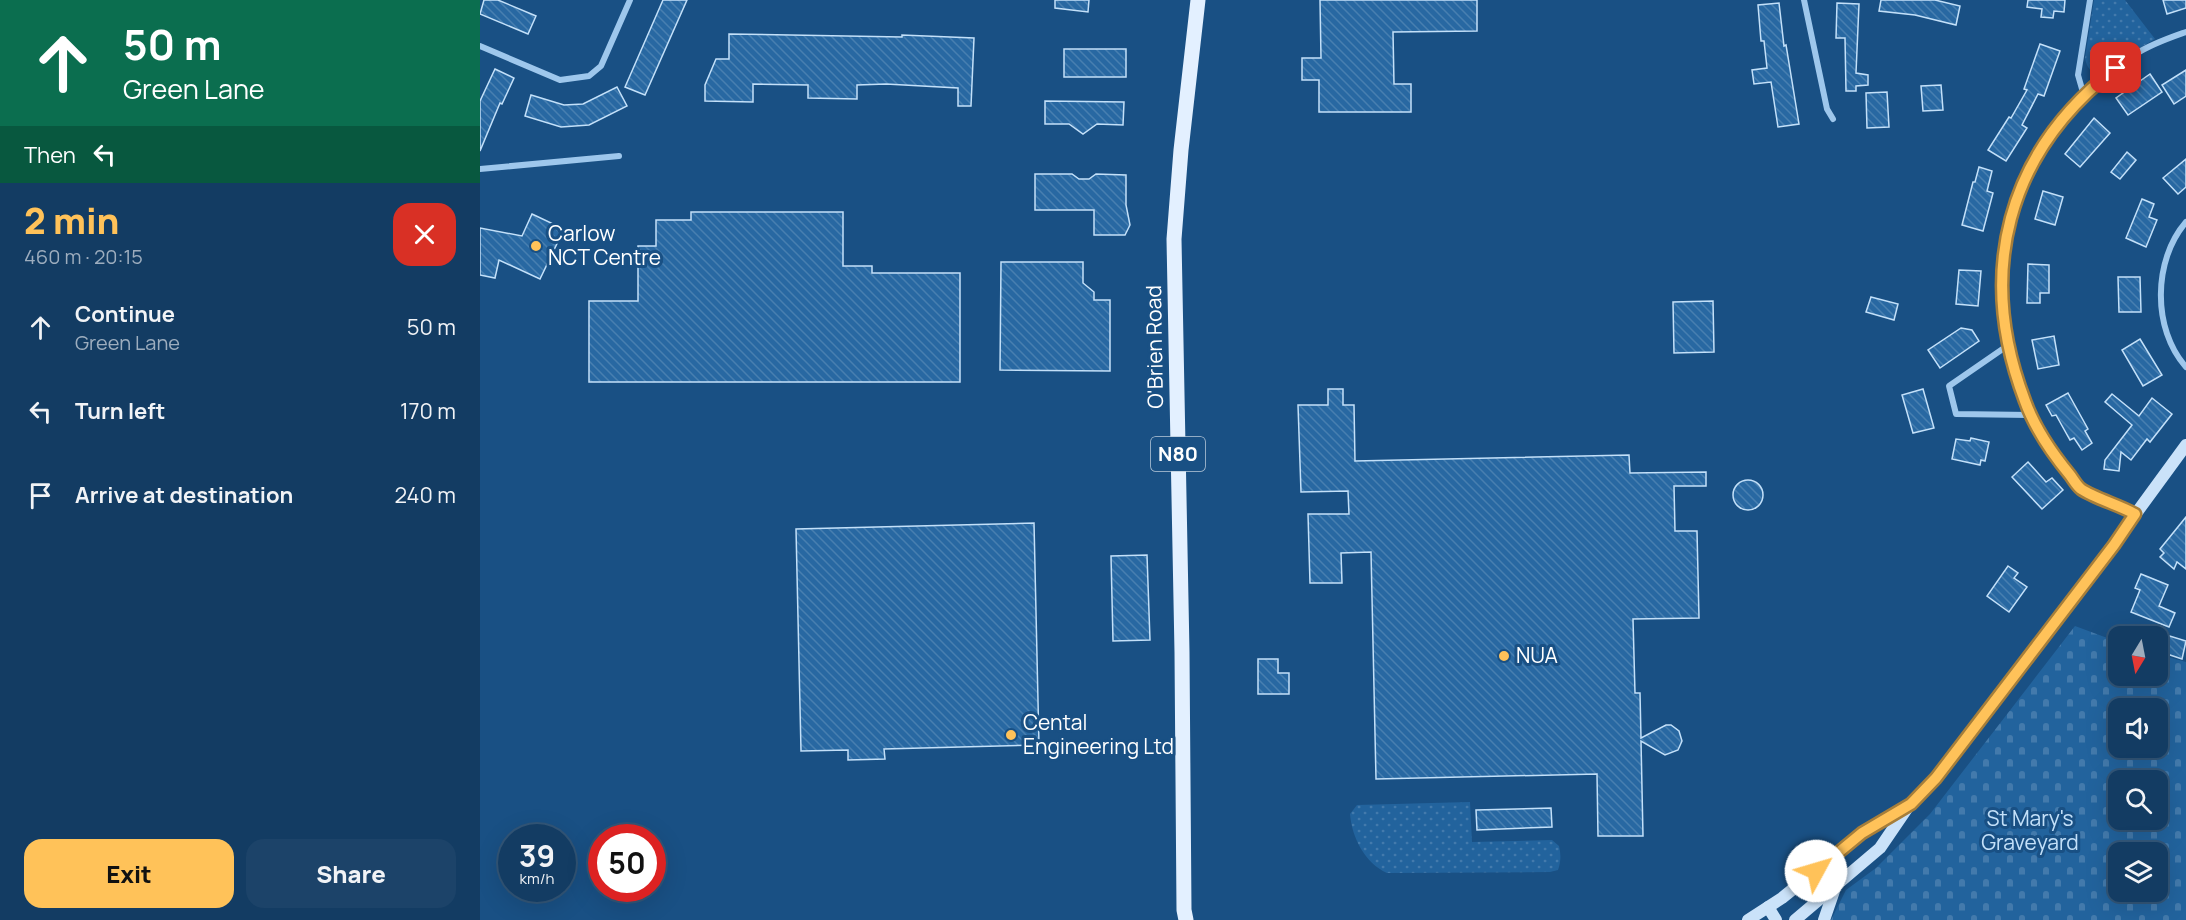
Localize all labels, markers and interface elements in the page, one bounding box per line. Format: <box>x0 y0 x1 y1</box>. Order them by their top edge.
text: 50 m <box>123 15 221 73</box>
icon: ahead <box>24 24 102 102</box>
pin <box>2090 42 2141 93</box>
icon: arrive <box>2099 51 2132 84</box>
text: Green Lane <box>123 70 265 107</box>
icon: left <box>88 138 121 171</box>
text: Then <box>24 140 76 170</box>
text: 2 min <box>24 196 119 245</box>
button: close <box>393 203 456 266</box>
place label: Carlow NCT Centre <box>548 219 661 271</box>
marker: Carlow NCT Centre <box>529 239 543 253</box>
text: 460 m · 20:15 <box>24 243 143 270</box>
street label: O'Brien Road <box>1139 285 1169 409</box>
text: Continue <box>75 299 175 329</box>
icon: ahead <box>24 311 57 344</box>
text: 50 m <box>407 312 456 342</box>
text: Green Lane <box>75 329 180 356</box>
icon: left <box>24 395 57 428</box>
text: Turn left <box>75 396 165 426</box>
text: 170 m <box>400 396 456 426</box>
road number: N80 <box>1151 437 1205 471</box>
icon: arrive <box>24 479 57 512</box>
text: Arrive at destination <box>75 480 293 510</box>
text: 240 m <box>394 480 456 510</box>
north arrow <box>2108 626 2168 686</box>
map controls <box>2108 626 2168 902</box>
place label: NUA <box>1516 641 1558 669</box>
marker: NUA <box>1497 649 1511 663</box>
button: sound <box>2108 698 2168 758</box>
place label: Cental Engineering Ltd <box>1023 708 1174 760</box>
marker: Cental Engineering Ltd <box>1004 728 1018 742</box>
button: search <box>2108 770 2168 830</box>
park label: St Mary's Graveyard <box>1981 804 2079 856</box>
speed limit sign: 50 <box>588 824 666 902</box>
text: 39 <box>519 835 555 876</box>
button: Exit <box>24 839 234 908</box>
button: Share <box>246 839 456 908</box>
position arrow <box>1784 839 1848 903</box>
button: layers <box>2108 842 2168 902</box>
text: km/h <box>520 868 554 889</box>

